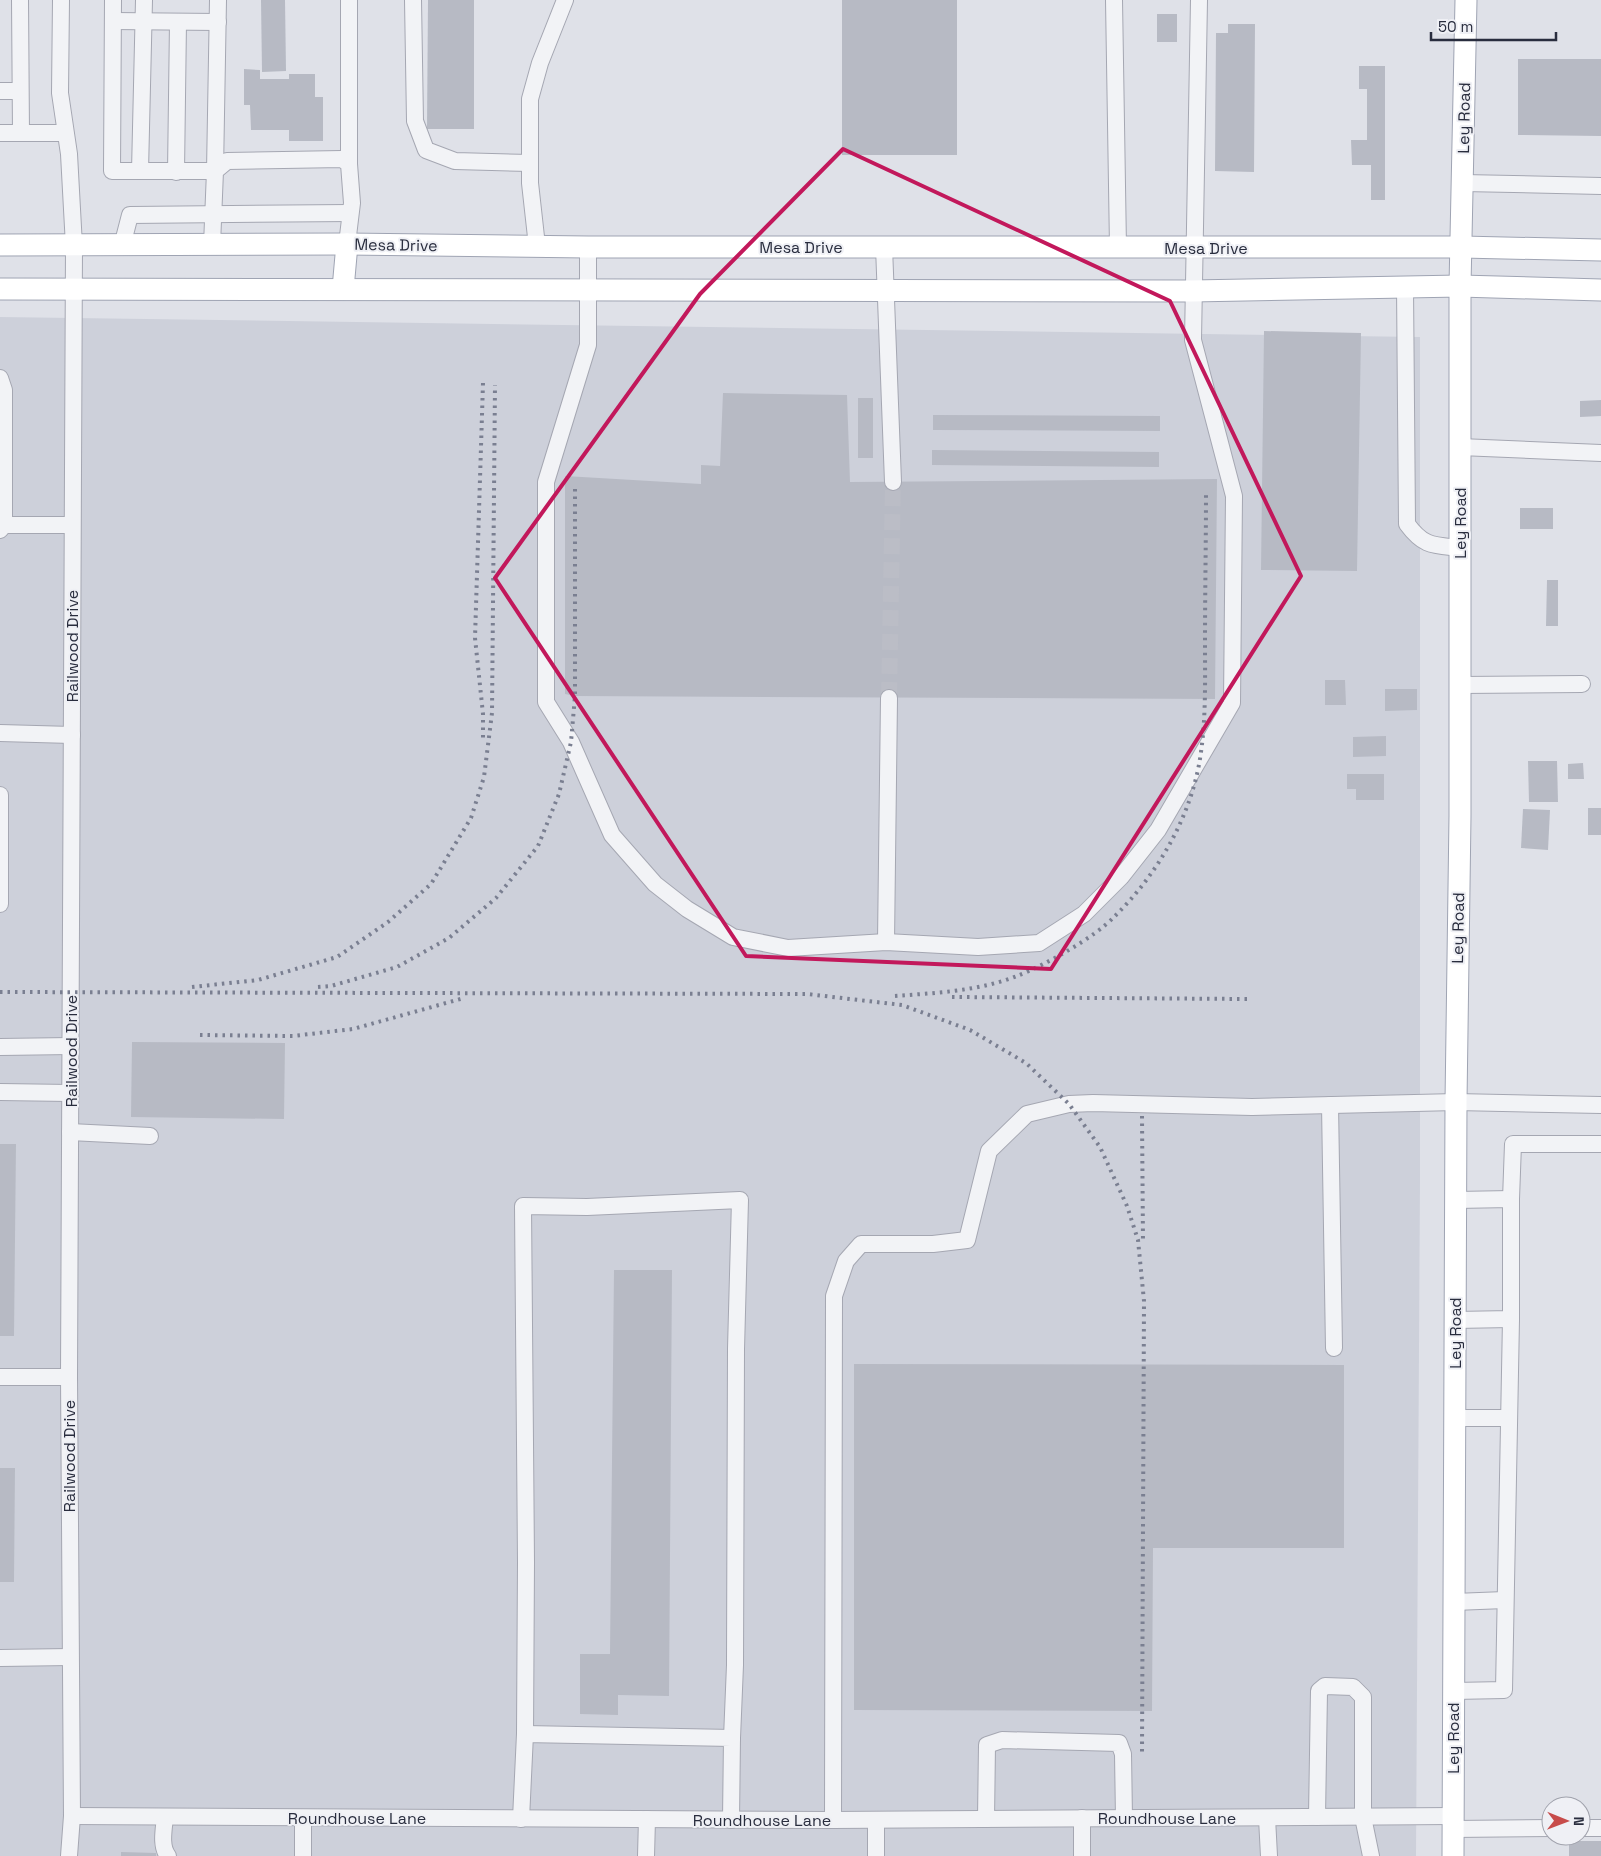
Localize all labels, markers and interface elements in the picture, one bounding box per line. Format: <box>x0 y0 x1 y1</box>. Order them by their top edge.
scale bar <box>1431 10 1556 42</box>
text: 50 m <box>1438 17 1473 36</box>
street label: Ley Road <box>1453 82 1475 154</box>
street label: Mesa Drive <box>354 234 438 256</box>
street label: Mesa Drive <box>759 237 843 258</box>
street label: Mesa Drive <box>1164 238 1248 259</box>
street label: Ley Road <box>1450 487 1471 559</box>
street label: Railwood Drive <box>62 590 83 702</box>
street label: Ley Road <box>1447 892 1469 964</box>
street label: Railwood Drive <box>61 995 82 1107</box>
street label: Ley Road <box>1445 1297 1466 1369</box>
street label: Railwood Drive <box>59 1400 80 1512</box>
street label: Ley Road <box>1443 1702 1464 1774</box>
north arrow <box>1541 1796 1591 1846</box>
street label: Roundhouse Lane <box>288 1808 426 1829</box>
street label: Roundhouse Lane <box>1098 1808 1236 1829</box>
street label: Roundhouse Lane <box>693 1810 831 1831</box>
text: N <box>1570 1816 1588 1826</box>

